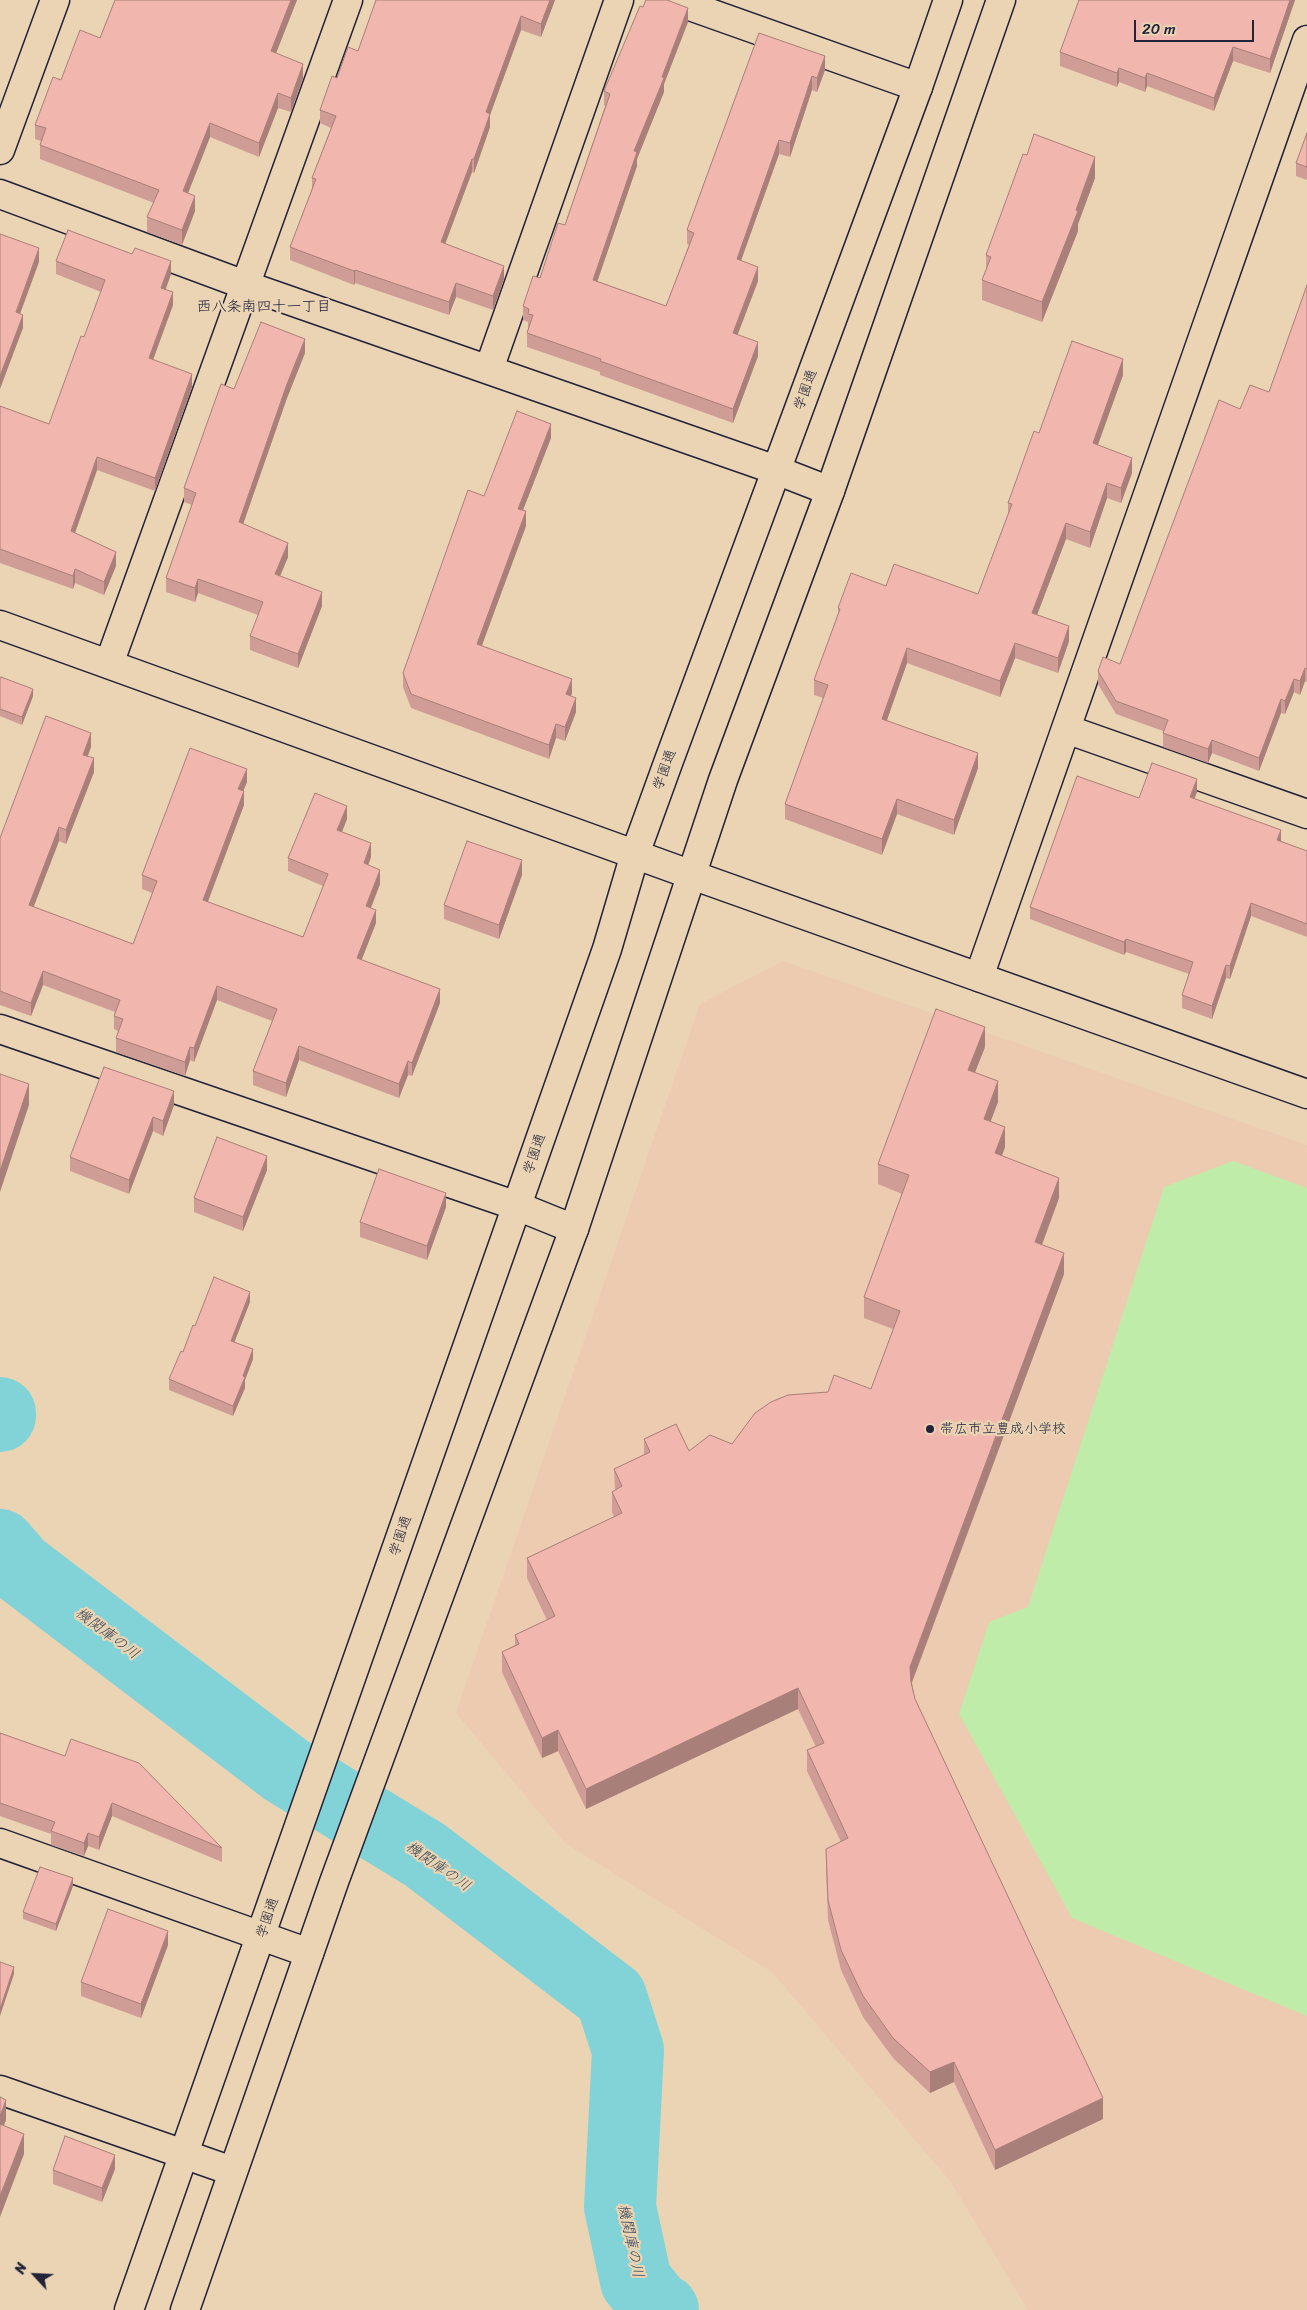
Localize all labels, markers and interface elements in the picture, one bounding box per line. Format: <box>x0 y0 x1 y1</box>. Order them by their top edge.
scale bar <box>1137 10 1257 42</box>
text: 20 m <box>1142 16 1176 42</box>
district label: 西八条南四十一丁目 <box>197 298 331 316</box>
street label: 学園通 <box>791 367 821 413</box>
street label: 学園通 <box>650 747 680 793</box>
street label: 学園通 <box>520 1131 550 1177</box>
place label: 帯広市立豊成小学校 <box>940 1421 1066 1437</box>
marker: 帯広市立豊成小学校 <box>924 1423 936 1435</box>
street label: 学園通 <box>386 1513 416 1559</box>
water label: 機関庫の川 <box>72 1604 142 1664</box>
water label: 機関庫の川 <box>402 1838 474 1896</box>
street label: 学園通 <box>253 1895 283 1941</box>
water label: 機関庫の川 <box>613 2202 647 2280</box>
north arrow <box>10 2250 60 2300</box>
text: N <box>8 2259 34 2278</box>

